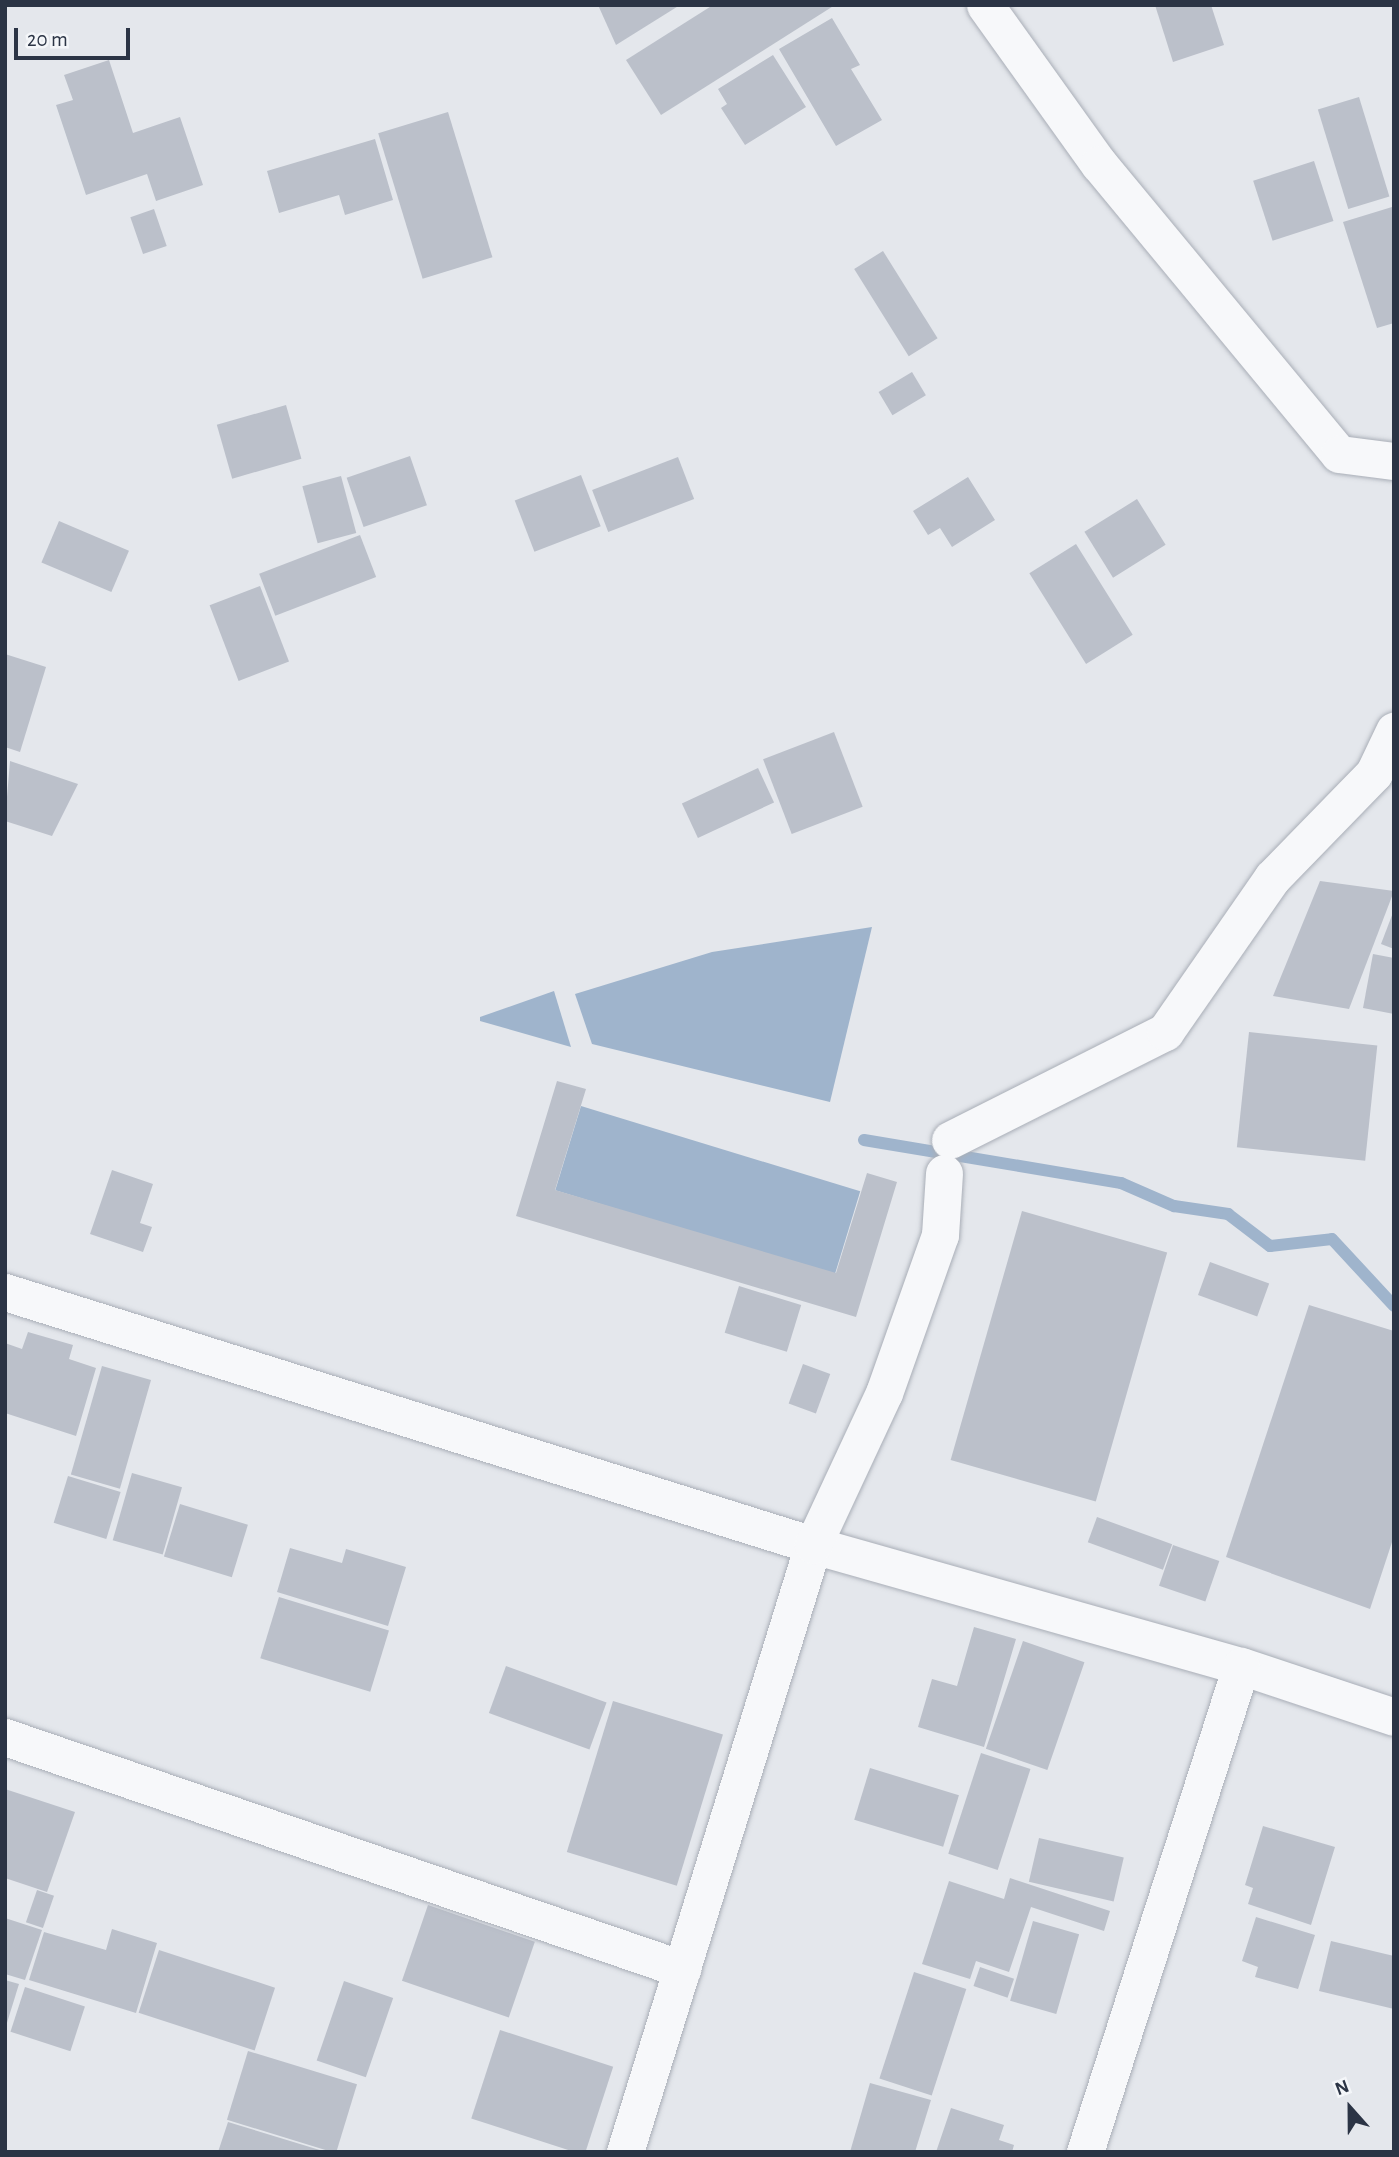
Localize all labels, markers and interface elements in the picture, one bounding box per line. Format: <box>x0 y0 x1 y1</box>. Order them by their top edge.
scale bar <box>18 14 133 58</box>
text: 20 m <box>27 29 68 50</box>
north arrow <box>1315 2073 1385 2143</box>
text: N <box>1333 2077 1352 2099</box>

